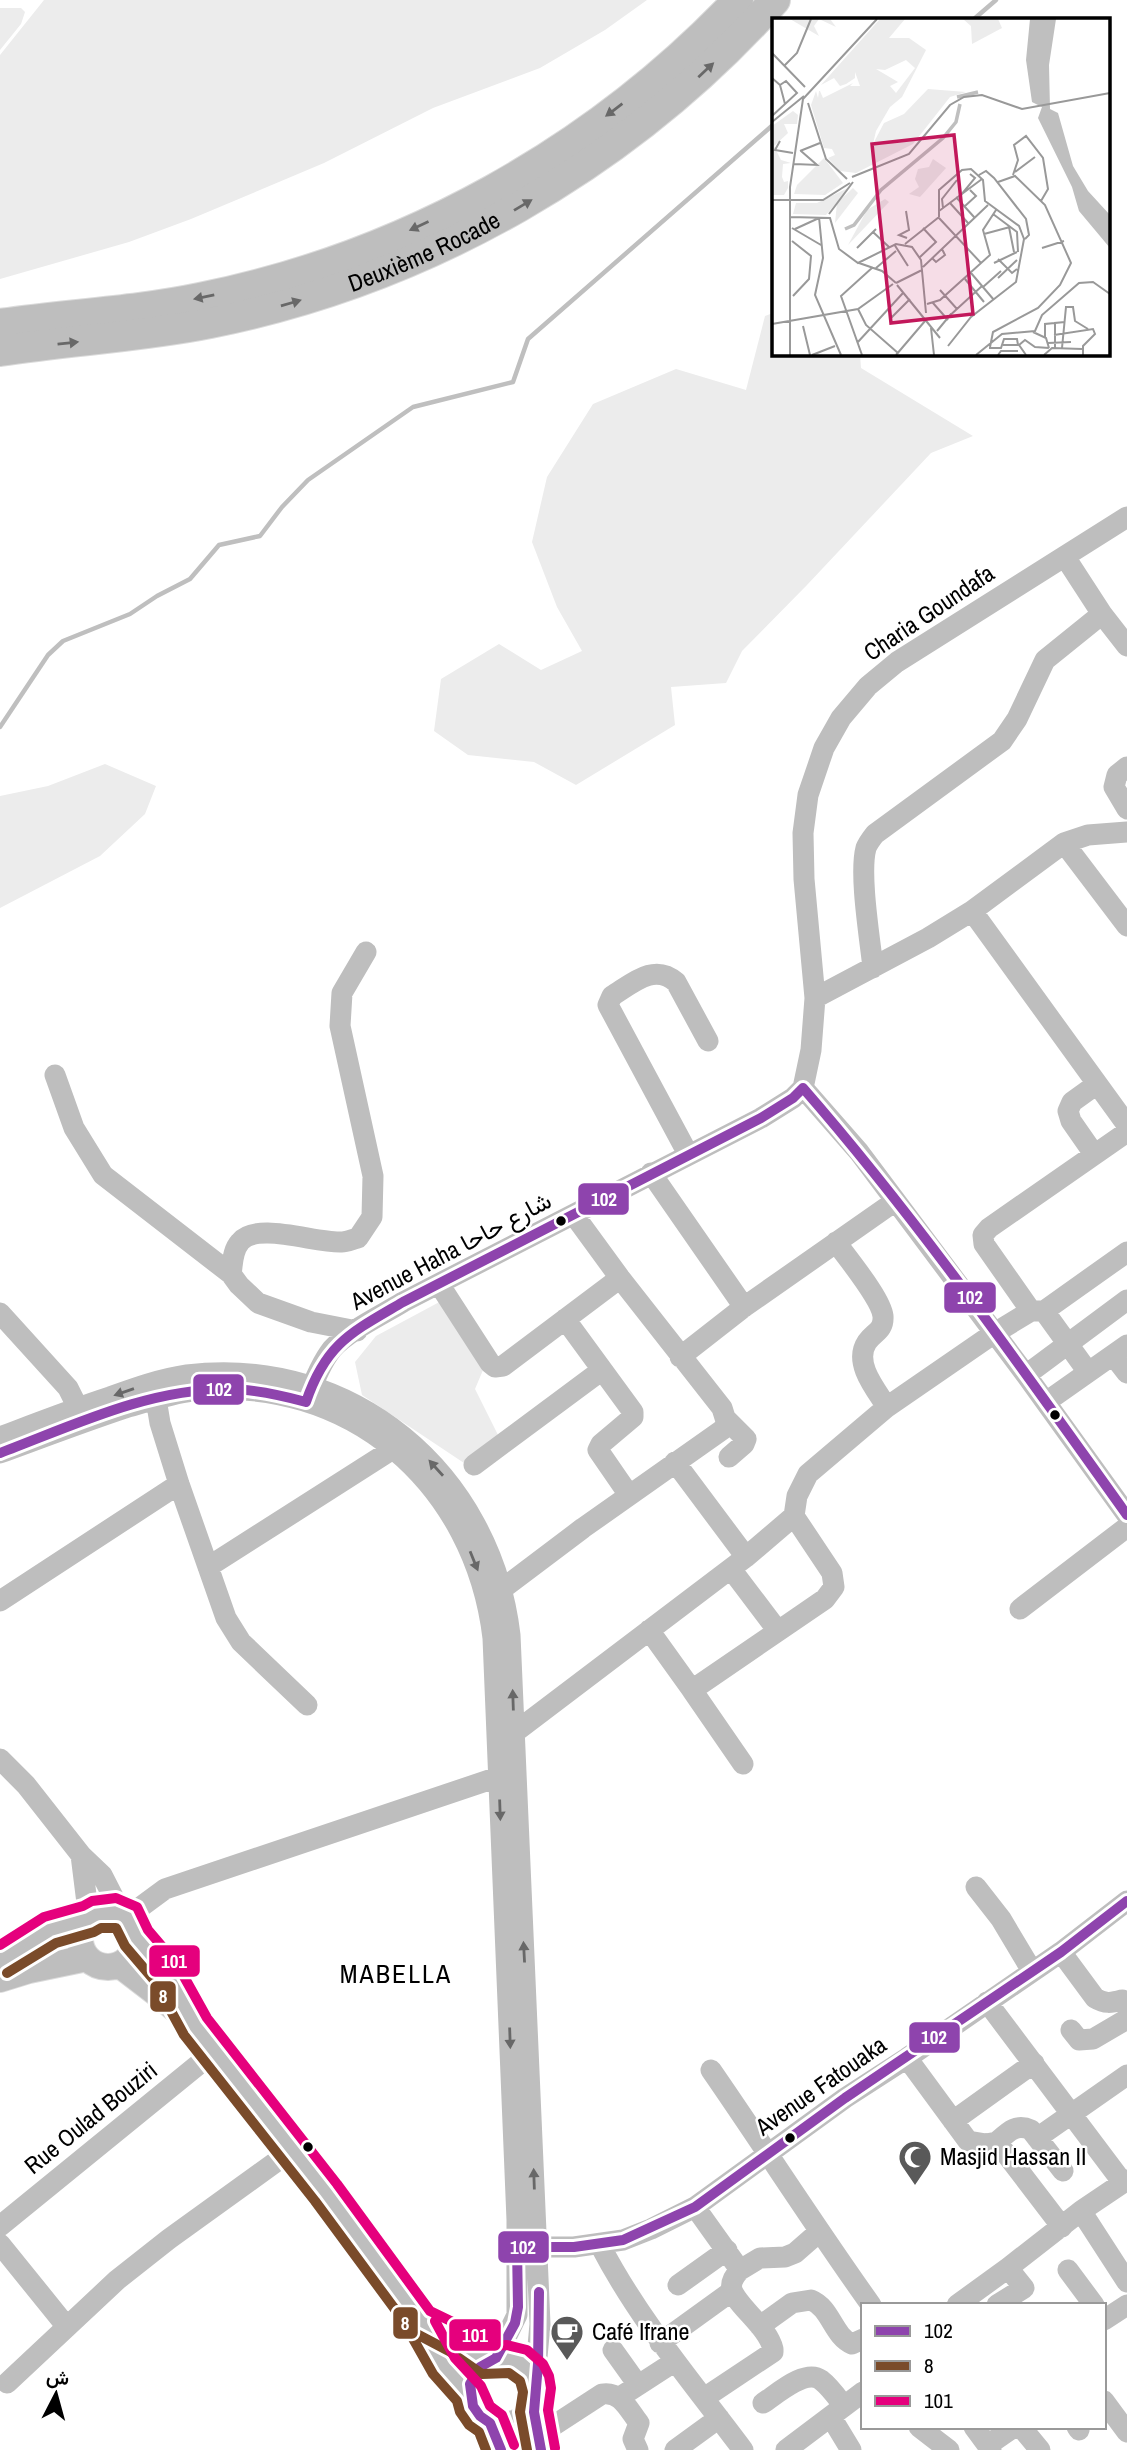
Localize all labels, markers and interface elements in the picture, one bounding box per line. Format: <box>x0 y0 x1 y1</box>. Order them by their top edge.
inset map <box>772 18 1110 355</box>
one-way arrow <box>697 63 714 79</box>
one-way arrow <box>606 103 624 118</box>
one-way arrow <box>513 198 532 211</box>
street label: Deuxième Rocade <box>343 203 505 299</box>
one-way arrow <box>409 221 429 232</box>
one-way arrow <box>192 292 214 303</box>
one-way arrow <box>281 297 303 308</box>
one-way arrow <box>57 337 79 348</box>
street label: Charia Goundafa <box>857 557 1000 668</box>
line badge: 102 <box>577 1182 630 1216</box>
street label: Avenue Haha شارع حاحا <box>344 1184 557 1318</box>
text: 102 <box>591 1186 617 1212</box>
unlabelled marker <box>554 1214 568 1228</box>
line badge: 102 <box>943 1281 997 1314</box>
text: 102 <box>957 1284 983 1310</box>
line badge: 102 <box>192 1373 245 1406</box>
text: 102 <box>206 1376 232 1402</box>
one-way arrow <box>114 1387 135 1398</box>
unlabelled marker <box>1048 1408 1062 1422</box>
one-way arrow <box>429 1459 444 1476</box>
one-way arrow <box>469 1551 480 1572</box>
one-way arrow <box>507 1689 518 1711</box>
one-way arrow <box>495 1800 506 1822</box>
one-way arrow <box>518 1941 529 1963</box>
line badge: 101 <box>148 1944 201 1978</box>
text: 101 <box>161 1948 187 1974</box>
district label: MABELLA <box>340 1956 452 1991</box>
line badge: 8 <box>149 1980 177 2013</box>
text: 8 <box>159 1983 168 2009</box>
line badge: 102 <box>908 2021 961 2054</box>
text: 102 <box>921 2024 947 2050</box>
one-way arrow <box>504 2027 515 2049</box>
street label: Avenue Fatouaka <box>748 2028 892 2143</box>
street label: Rue Oulad Bouziri <box>17 2054 163 2181</box>
unlabelled marker <box>783 2131 797 2145</box>
mosque icon: Masjid Hassan II <box>896 2138 934 2187</box>
unlabelled marker <box>301 2140 315 2154</box>
place label: Masjid Hassan II <box>940 2140 1087 2172</box>
one-way arrow <box>529 2168 540 2190</box>
line badge: 102 <box>497 2230 550 2264</box>
text: 102 <box>510 2234 536 2260</box>
legend <box>861 2303 1106 2429</box>
line badge: 8 <box>392 2306 419 2340</box>
text: 8 <box>401 2310 410 2336</box>
cafe icon: Café Ifrane <box>548 2313 586 2362</box>
place label: Café Ifrane <box>592 2315 689 2347</box>
text: 102 <box>924 2316 953 2345</box>
line badge: 101 <box>448 2318 502 2352</box>
text: 101 <box>462 2322 488 2348</box>
text: 8 <box>924 2351 934 2380</box>
north arrow <box>21 2359 91 2429</box>
text: ش <box>45 2363 71 2391</box>
text: 101 <box>924 2386 953 2415</box>

